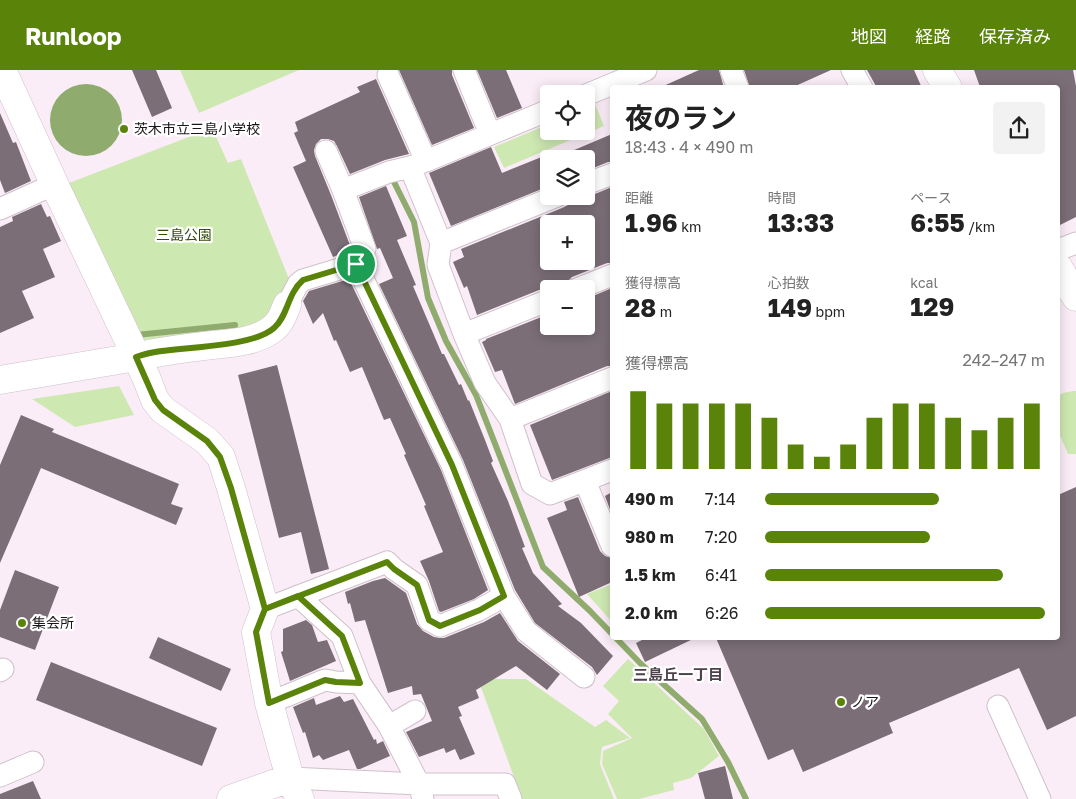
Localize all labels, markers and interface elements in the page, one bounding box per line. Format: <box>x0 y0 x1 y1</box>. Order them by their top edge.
text: Runloop <box>25 21 122 50</box>
text: 地図 <box>851 25 887 47</box>
text: 経路 <box>915 25 951 47</box>
text: 保存済み <box>979 25 1051 47</box>
map controls <box>540 85 595 335</box>
button: locate <box>540 85 595 140</box>
text: 夜のラン <box>625 101 737 134</box>
button: share <box>993 102 1045 154</box>
place label: 茨木市立三島小学校 <box>134 120 260 137</box>
marker: 茨木市立三島小学校 <box>118 123 130 135</box>
text: 18:43 · 4 × 490 m <box>625 137 753 157</box>
button: layers <box>540 150 595 205</box>
text: 距離 <box>625 189 653 206</box>
text: 時間 <box>768 189 796 206</box>
text: ペース <box>910 189 952 206</box>
text: 1.96 <box>625 207 678 238</box>
text: 13:33 <box>768 207 834 238</box>
text: 6:55 <box>910 207 965 238</box>
button: + <box>540 215 595 270</box>
text: km <box>678 218 701 235</box>
text: /km <box>965 218 995 235</box>
park label: 三島公園 <box>156 226 212 243</box>
pin <box>335 243 377 285</box>
icon: arrive <box>342 250 370 278</box>
text: 獲得標高 <box>625 274 681 291</box>
text: 心拍数 <box>768 274 810 291</box>
text: kcal <box>910 274 938 291</box>
button: − <box>540 280 595 335</box>
text: 129 <box>910 291 954 322</box>
text: 28 <box>625 292 656 323</box>
text: 149 <box>768 292 812 323</box>
text: m <box>656 303 672 320</box>
text: bpm <box>812 303 845 320</box>
text: 242–247 m <box>963 350 1045 370</box>
text: 獲得標高 <box>625 353 689 373</box>
text: 490 m <box>625 489 674 509</box>
text: 7:14 <box>705 489 736 509</box>
text: 980 m <box>625 527 674 547</box>
text: 7:20 <box>705 527 737 547</box>
text: 1.5 km <box>625 565 675 585</box>
text: 6:41 <box>705 565 737 585</box>
text: 2.0 km <box>625 603 678 623</box>
text: 6:26 <box>705 603 738 623</box>
place label: 集会所 <box>32 614 74 631</box>
marker: 集会所 <box>16 617 28 629</box>
district label: 三島丘一丁目 <box>633 665 723 683</box>
place label: ノア <box>851 693 879 710</box>
marker: ノア <box>835 696 847 708</box>

